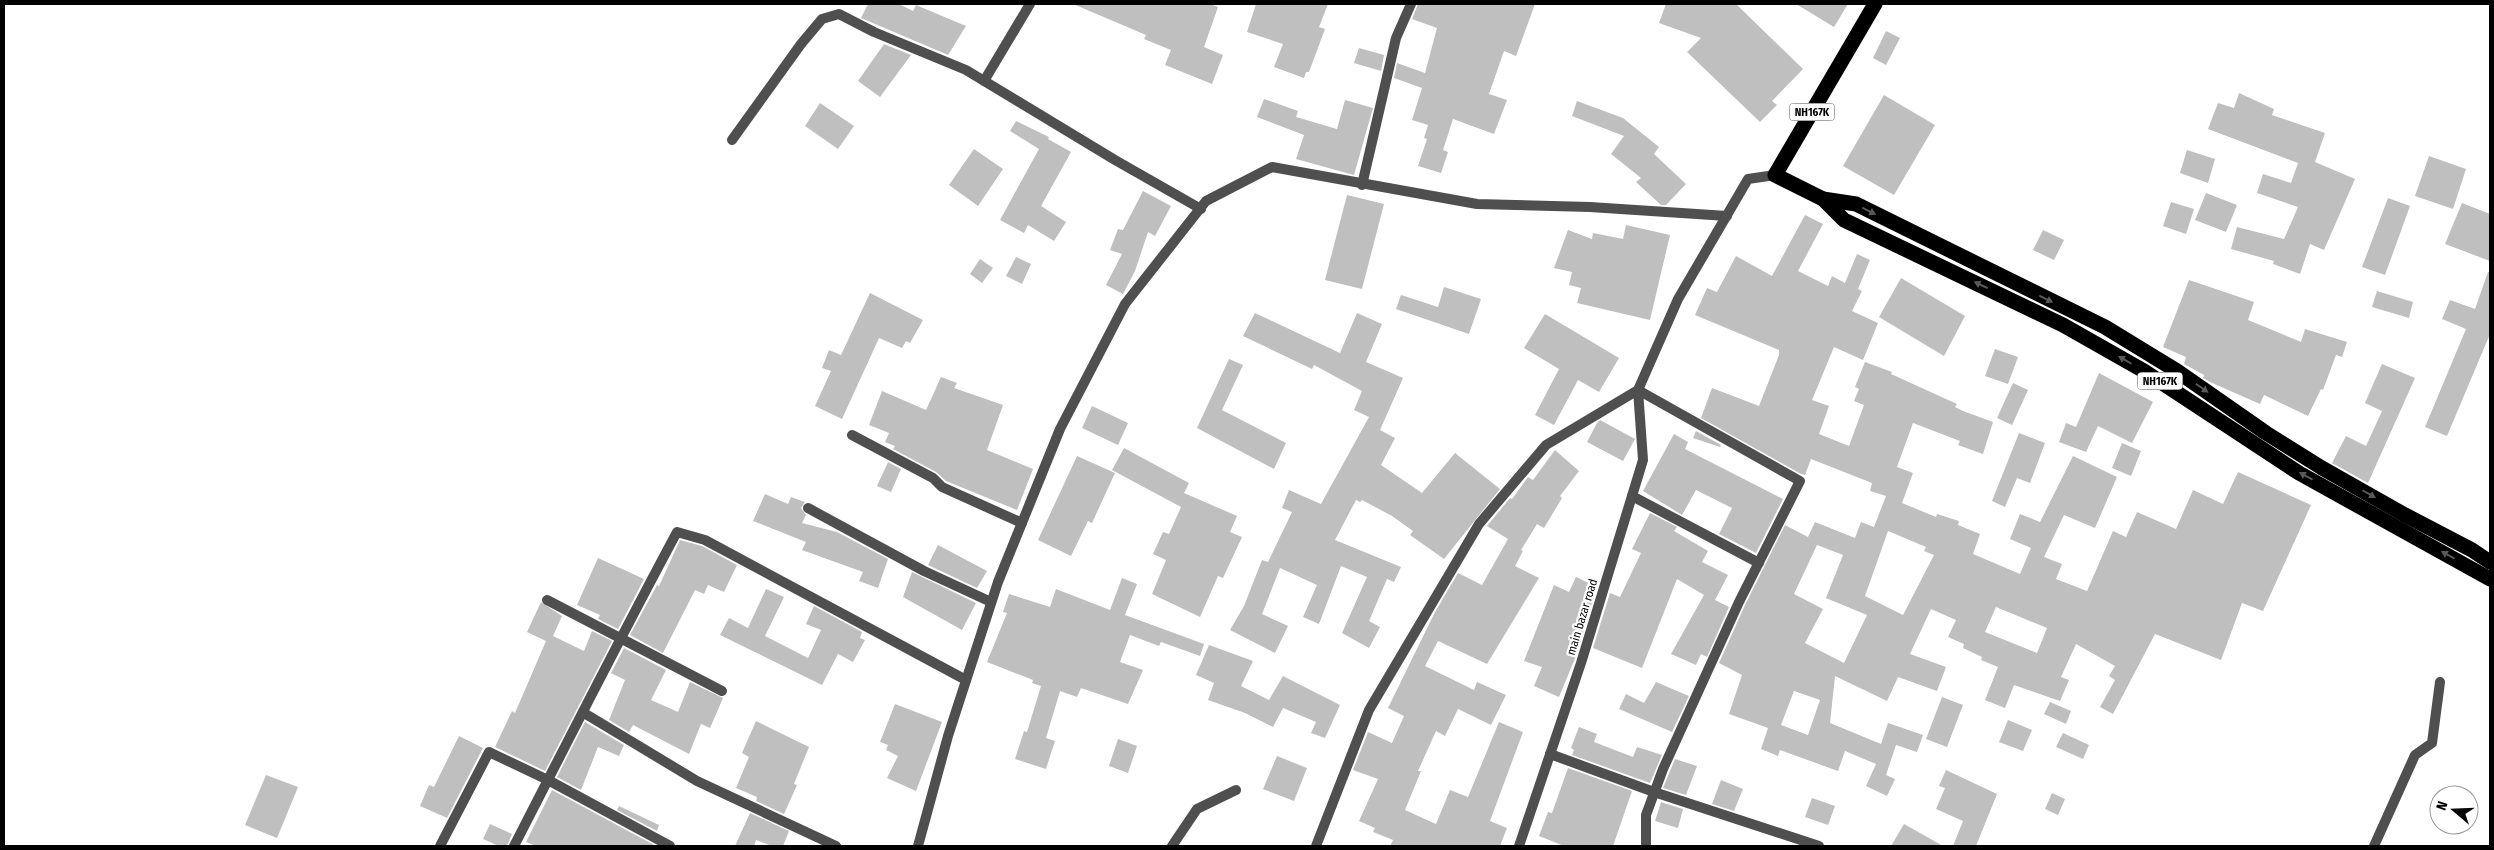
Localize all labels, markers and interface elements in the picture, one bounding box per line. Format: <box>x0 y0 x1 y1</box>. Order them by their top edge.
road number: NH167K <box>1790 104 1834 120</box>
one-way arrow <box>1862 207 1876 215</box>
one-way arrow <box>1973 281 1988 290</box>
one-way arrow <box>2039 295 2053 303</box>
one-way arrow <box>2118 355 2131 364</box>
road number: NH167K <box>2138 372 2182 390</box>
one-way arrow <box>2195 383 2209 393</box>
one-way arrow <box>2298 472 2313 480</box>
one-way arrow <box>2362 490 2375 499</box>
one-way arrow <box>2440 551 2455 559</box>
street label: main bazar road <box>1564 577 1600 657</box>
north arrow <box>2429 785 2479 835</box>
text: N <box>2433 799 2452 813</box>

